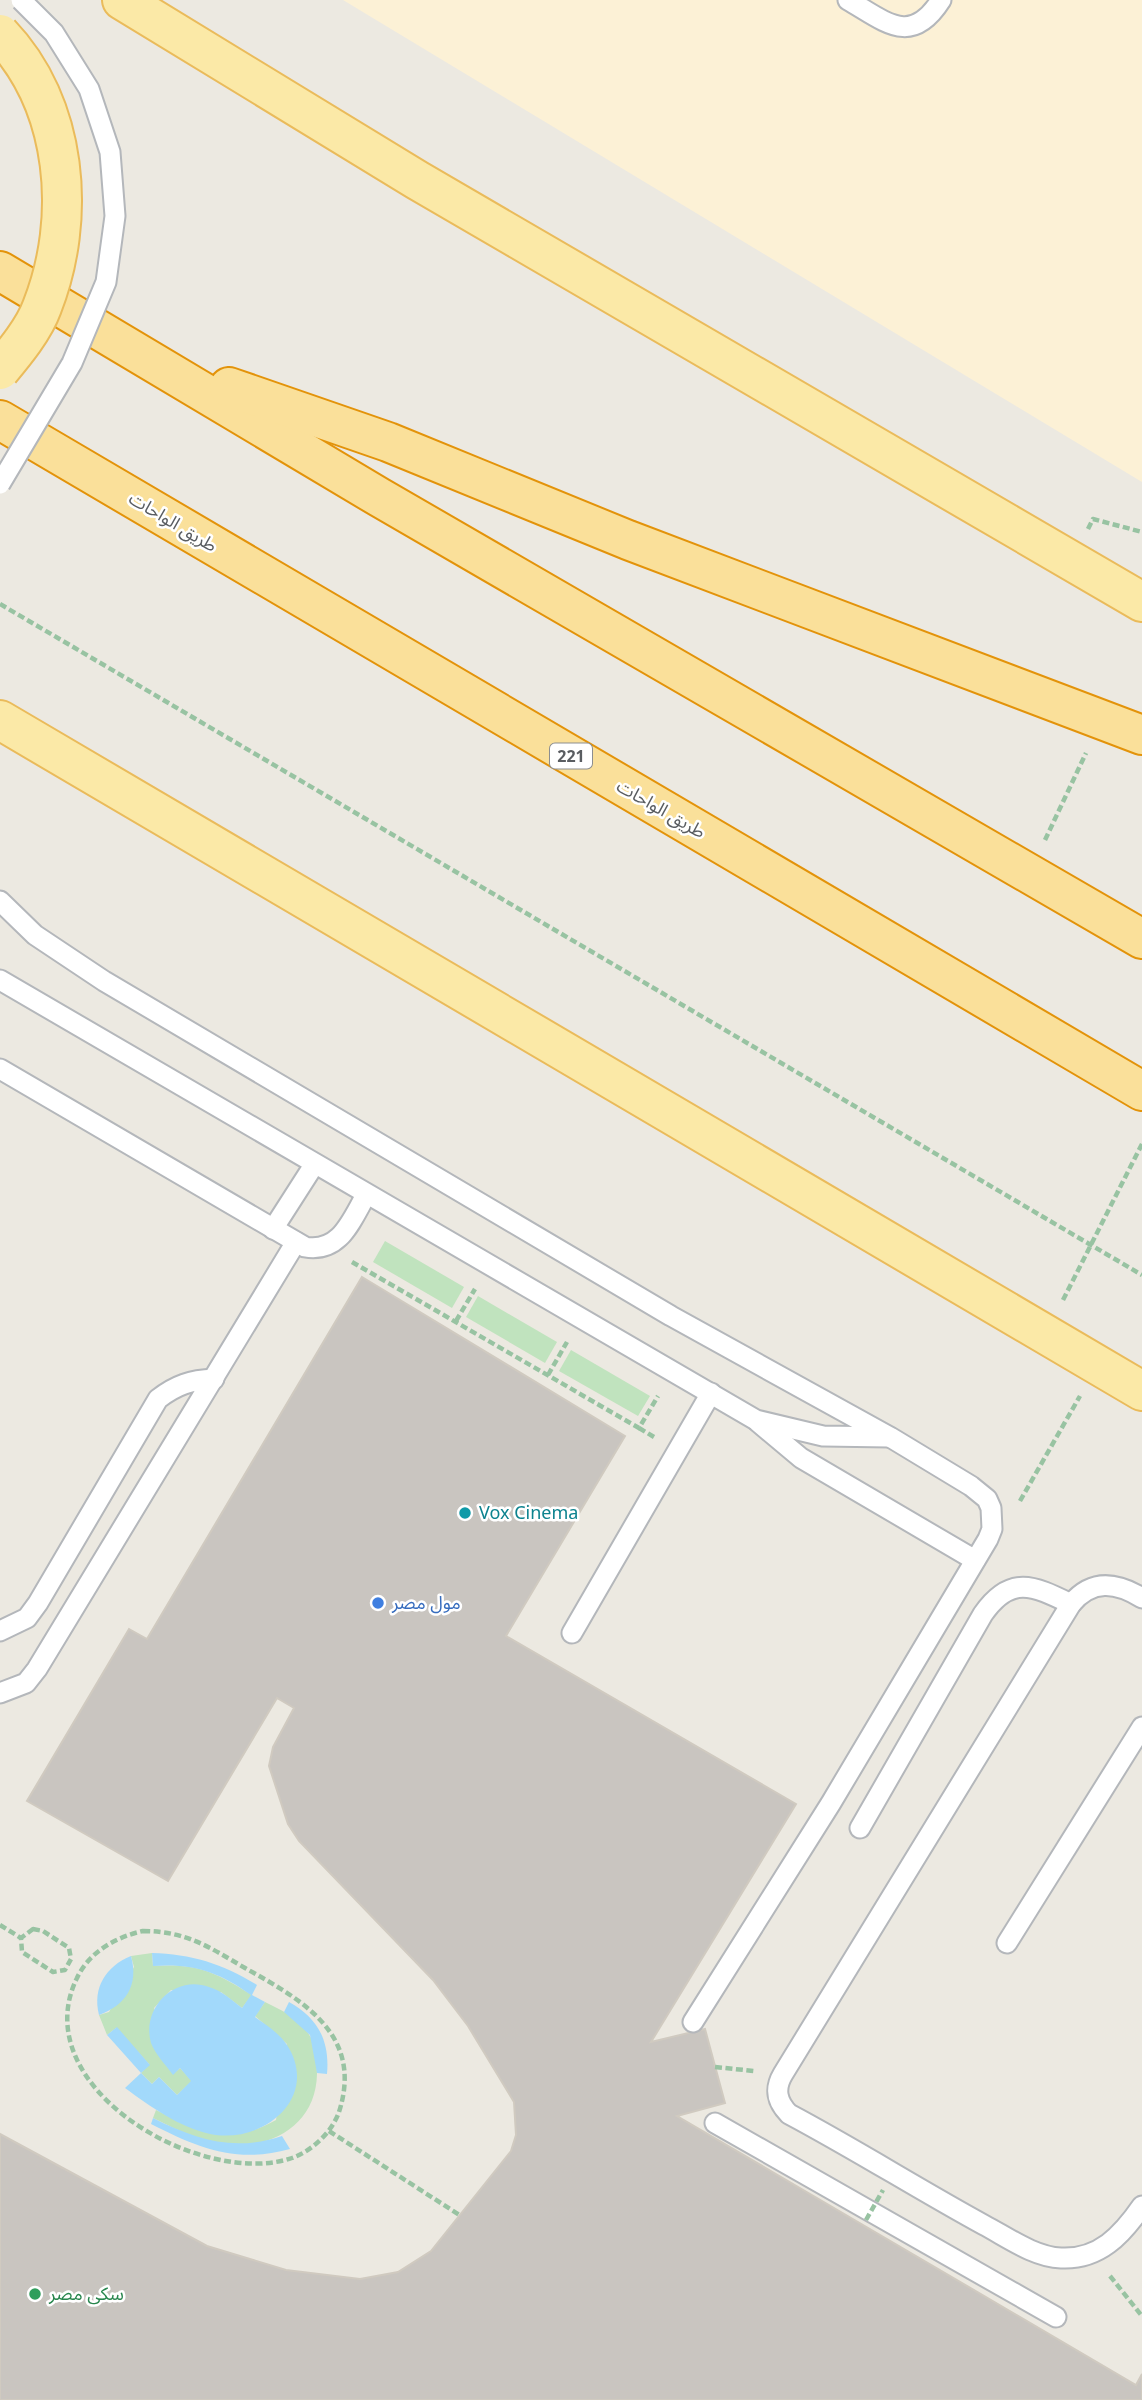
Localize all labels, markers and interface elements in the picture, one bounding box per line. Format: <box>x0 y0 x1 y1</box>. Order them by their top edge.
street label: طريق الواحات <box>125 485 222 557</box>
road number: 221 <box>550 744 592 768</box>
street label: طريق الواحات <box>613 773 710 843</box>
place label: Vox Cinema <box>479 1500 578 1524</box>
marker: Vox Cinema <box>457 1505 473 1521</box>
place label: مول مصر <box>391 1590 461 1614</box>
marker: مول مصر <box>370 1595 386 1611</box>
place label: سكى مصر <box>48 2281 124 2305</box>
marker: سكى مصر <box>27 2286 43 2302</box>

